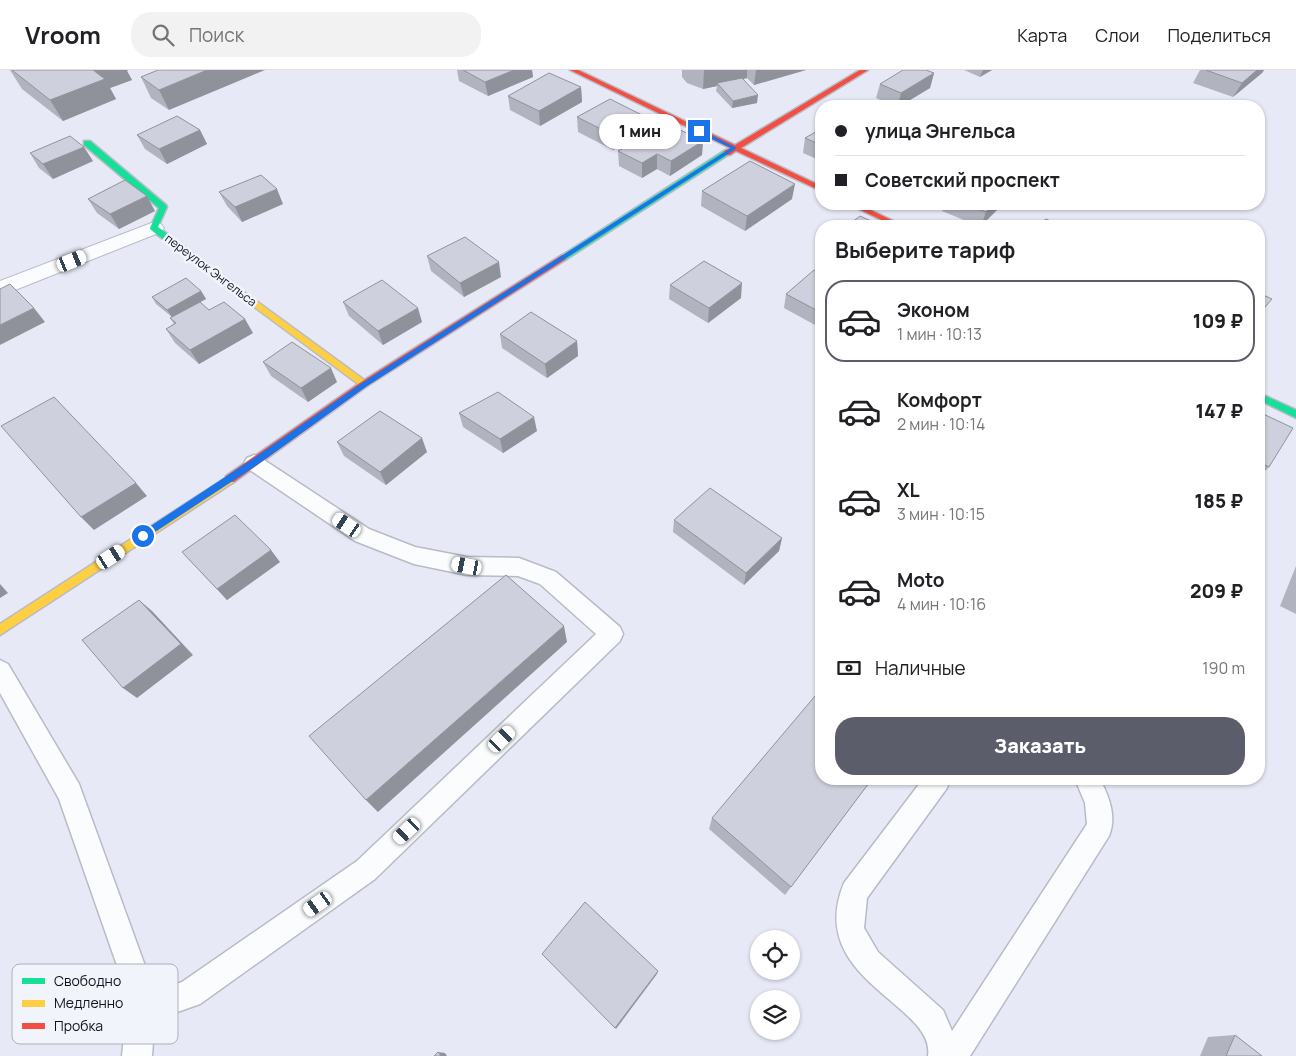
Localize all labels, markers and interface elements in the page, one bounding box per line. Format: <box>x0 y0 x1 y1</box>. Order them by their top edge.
search box <box>131 12 481 57</box>
text: Vroom <box>25 18 101 51</box>
icon: search <box>149 21 177 49</box>
text: Поиск <box>189 22 244 48</box>
text: Карта <box>1017 23 1067 47</box>
text: Слои <box>1095 23 1139 47</box>
text: Поделиться <box>1167 23 1271 47</box>
callout: 1 мин <box>599 114 682 148</box>
text: улица Энгельса <box>865 118 1016 144</box>
text: 1 мин <box>619 120 661 142</box>
route end <box>688 120 710 142</box>
text: Советский проспект <box>865 167 1060 193</box>
street label: переулок Энгельса <box>162 230 260 310</box>
text: Выберите тариф <box>835 235 1015 265</box>
car <box>55 248 88 274</box>
text: Эконом <box>897 297 970 323</box>
icon: car <box>837 299 882 344</box>
text: 109 ₽ <box>1193 308 1243 334</box>
text: 1 мин · 10:13 <box>897 323 982 345</box>
text: Комфорт <box>897 387 982 413</box>
icon: car <box>837 389 882 434</box>
text: 147 ₽ <box>1195 398 1243 424</box>
text: 2 мин · 10:14 <box>897 413 985 435</box>
text: XL <box>897 477 920 503</box>
icon: car <box>837 479 882 524</box>
text: 185 ₽ <box>1194 488 1243 514</box>
text: 3 мин · 10:15 <box>897 503 985 525</box>
car <box>330 510 363 540</box>
route start <box>132 525 154 547</box>
car <box>94 543 127 571</box>
car <box>450 556 483 576</box>
text: Moto <box>897 567 944 593</box>
icon: car <box>837 569 882 614</box>
text: 209 ₽ <box>1190 578 1243 604</box>
text: 4 мин · 10:16 <box>897 593 986 615</box>
icon: cash <box>835 654 863 682</box>
text: Наличные <box>875 655 966 681</box>
text: 190 m <box>1202 657 1245 679</box>
button: Заказать <box>835 717 1245 775</box>
car <box>485 723 518 755</box>
car <box>390 815 423 847</box>
car <box>301 889 334 919</box>
map controls <box>750 930 800 1040</box>
button: locate <box>750 930 800 980</box>
legend <box>12 964 178 1044</box>
text: Свободно <box>54 971 121 990</box>
button: layers <box>750 990 800 1040</box>
text: Медленно <box>54 993 123 1012</box>
text: Пробка <box>54 1016 103 1035</box>

